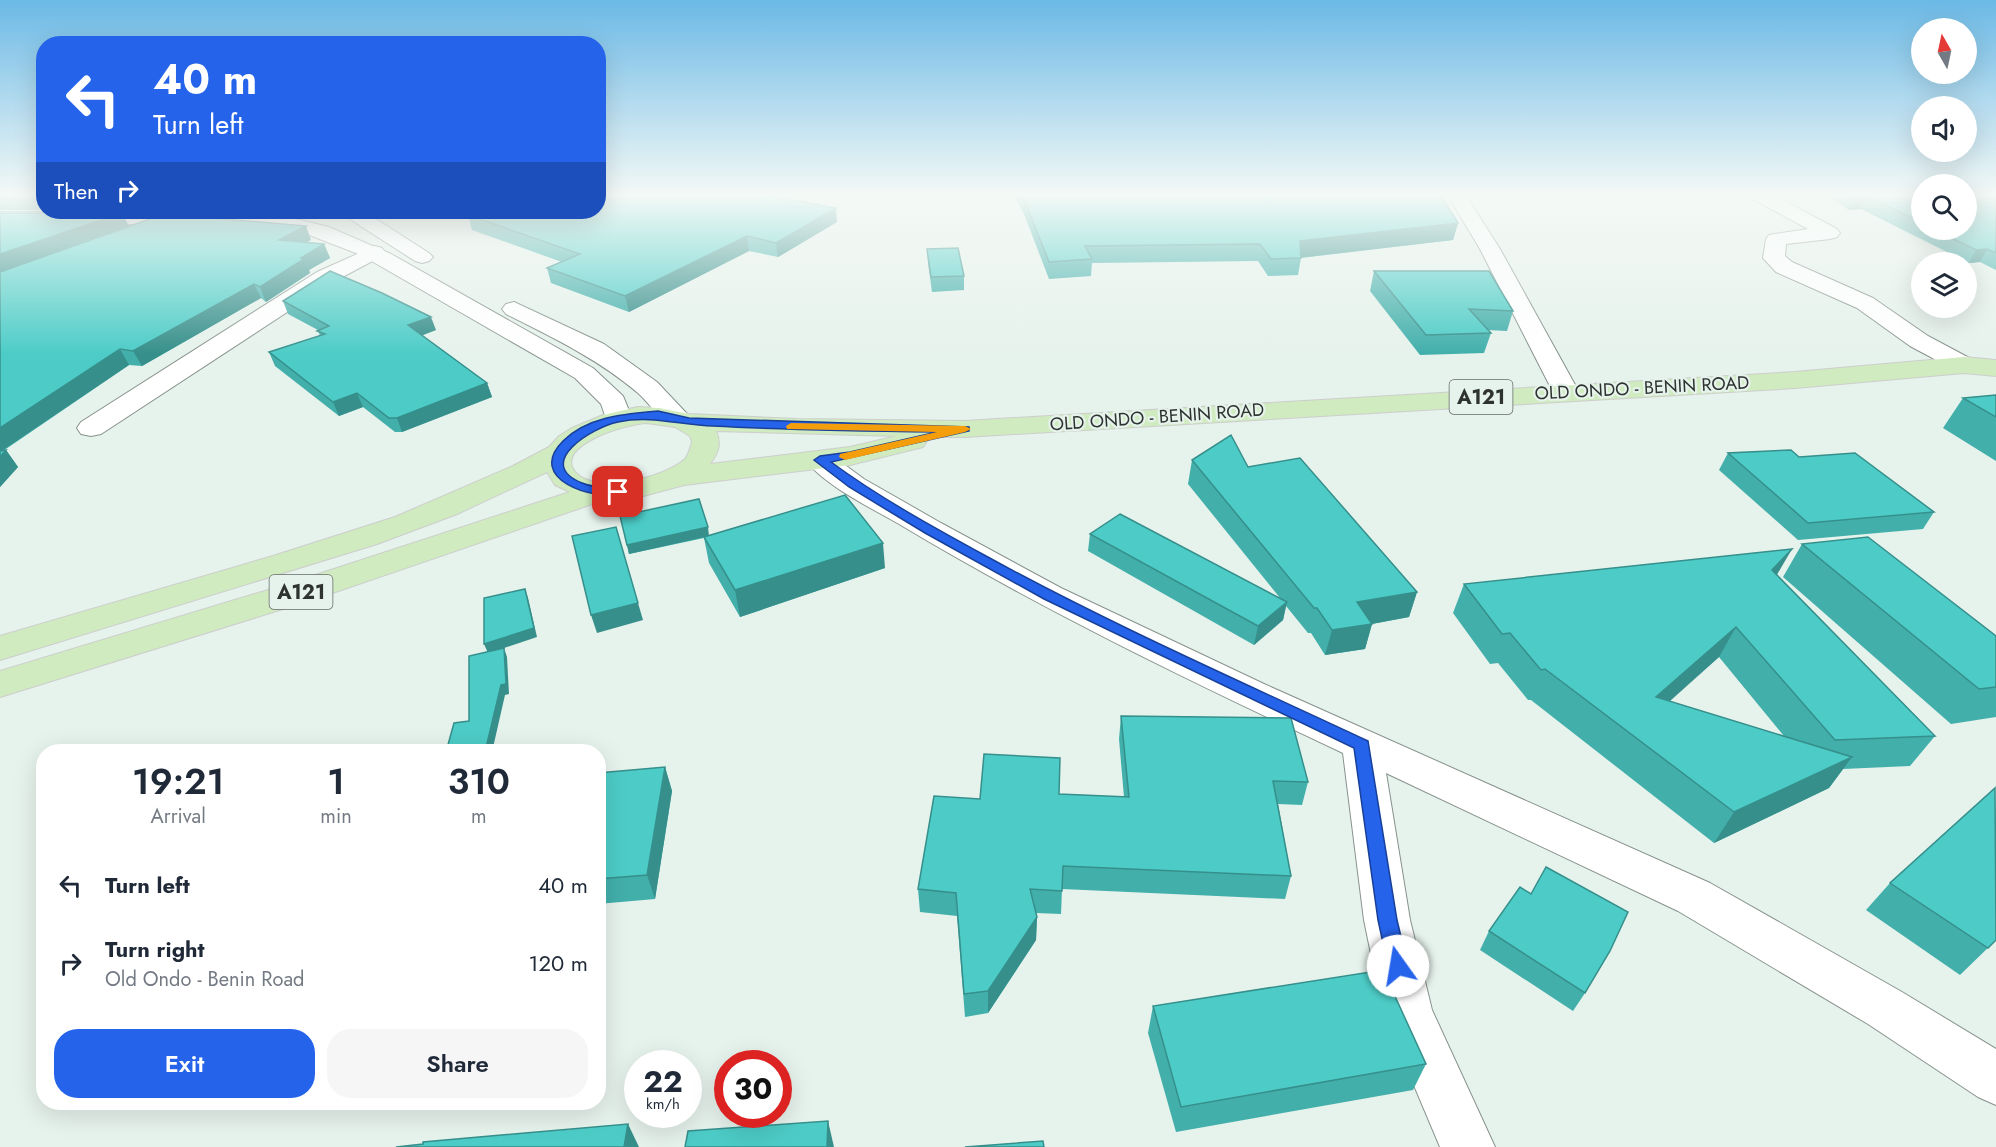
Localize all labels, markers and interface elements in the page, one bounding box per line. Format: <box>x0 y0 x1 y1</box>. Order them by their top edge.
north arrow <box>1911 18 1977 84</box>
map controls <box>1911 18 1977 318</box>
text: 40 m <box>153 49 257 110</box>
icon: left <box>54 60 132 138</box>
button: sound <box>1911 96 1977 162</box>
text: Turn left <box>153 105 243 144</box>
icon: right <box>111 174 144 207</box>
button: search <box>1911 174 1977 240</box>
text: Then <box>54 175 99 207</box>
button: layers <box>1911 252 1977 318</box>
street label: OLD ONDO - BENIN ROAD <box>1534 369 1750 407</box>
road number: A121 <box>1450 380 1512 414</box>
street label: OLD ONDO - BENIN ROAD <box>1049 397 1265 437</box>
pin <box>592 466 643 517</box>
icon: arrive <box>601 475 634 508</box>
road number: A121 <box>270 575 332 609</box>
text: 19:21 <box>132 755 224 807</box>
text: 1 <box>327 755 345 807</box>
text: 310 <box>448 755 510 807</box>
text: Arrival <box>151 802 206 831</box>
text: min <box>320 802 352 831</box>
text: m <box>471 802 487 831</box>
icon: left <box>54 869 87 902</box>
text: Turn left <box>105 869 190 901</box>
text: 40 m <box>538 869 588 901</box>
text: Turn right <box>105 933 205 965</box>
position arrow <box>1366 934 1430 998</box>
icon: right <box>54 947 87 980</box>
text: 120 m <box>529 947 588 979</box>
text: Old Ondo - Benin Road <box>105 965 304 994</box>
button: Exit <box>54 1029 315 1098</box>
button: Share <box>327 1029 588 1098</box>
speed limit sign: 30 <box>714 1050 792 1128</box>
text: 22 <box>643 1060 683 1103</box>
text: km/h <box>646 1093 680 1115</box>

